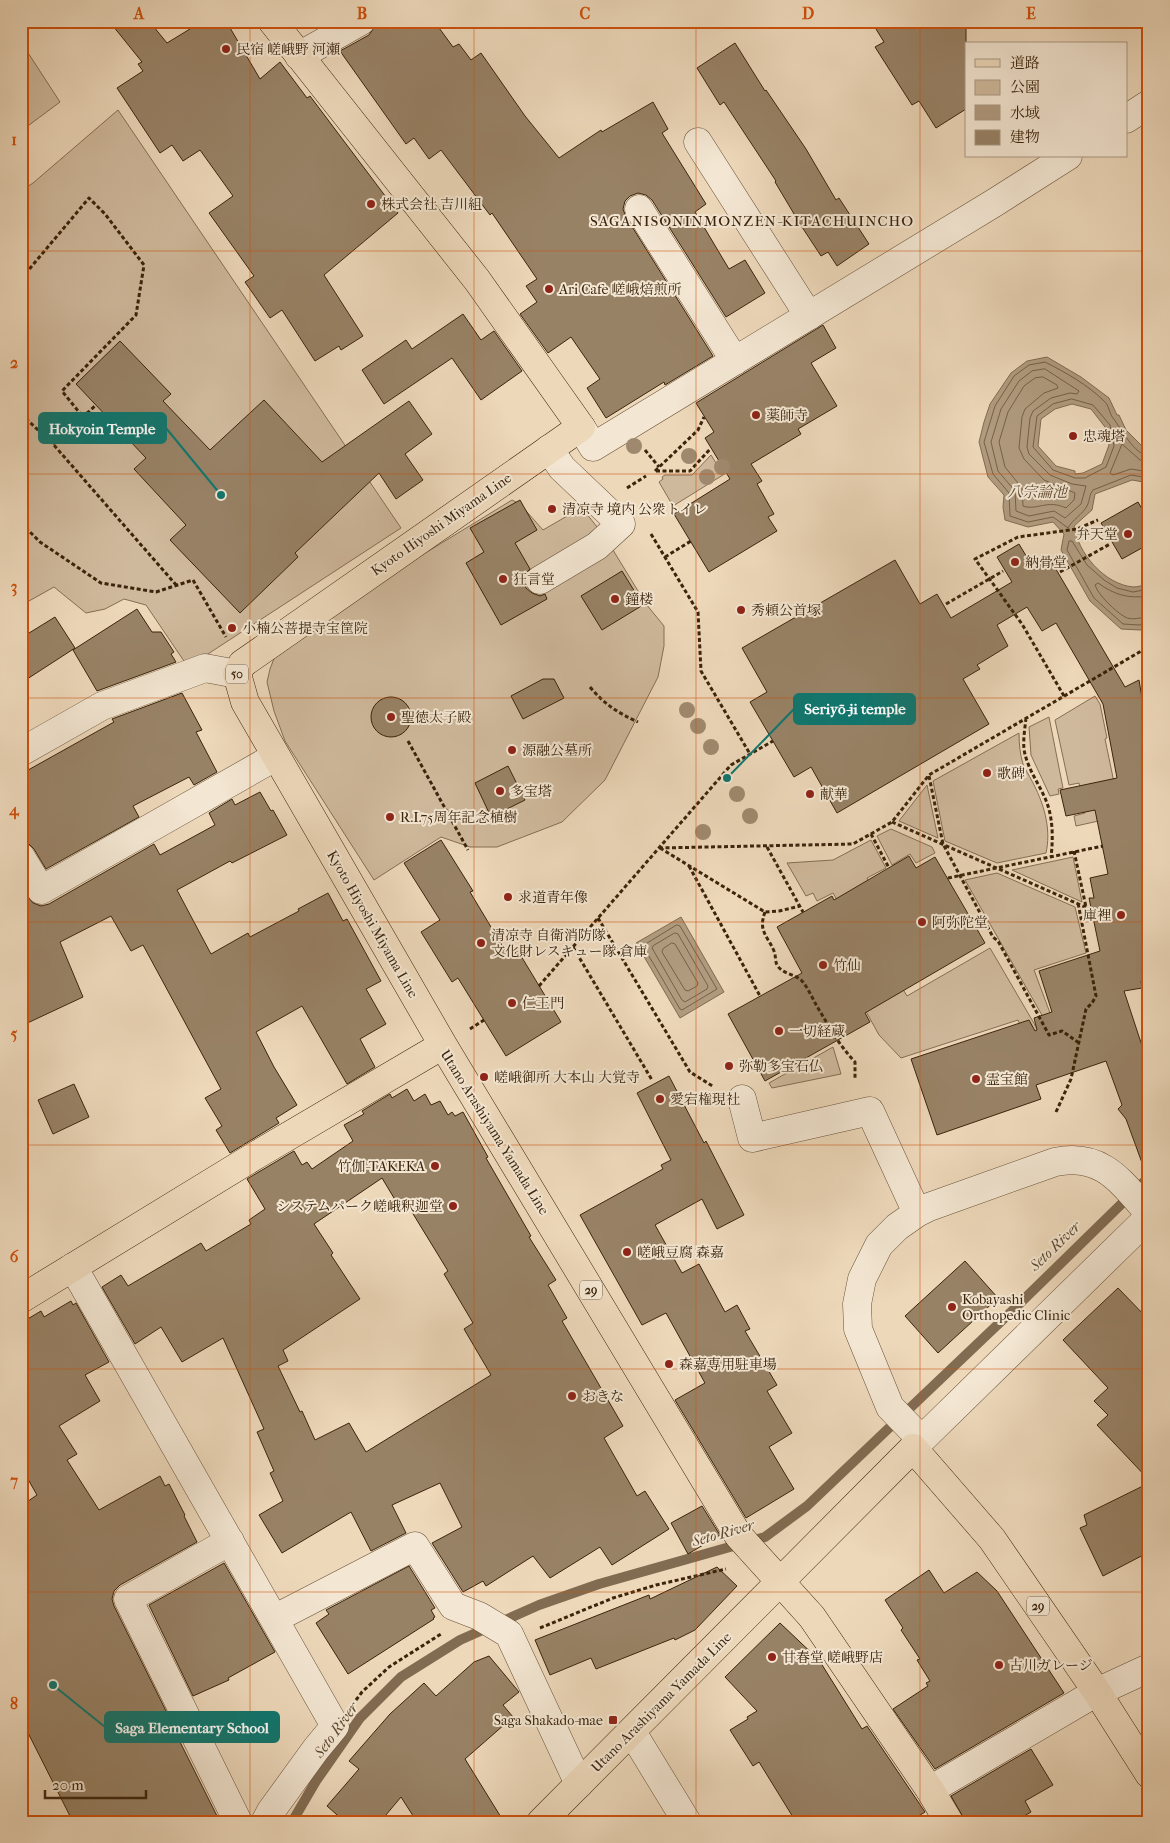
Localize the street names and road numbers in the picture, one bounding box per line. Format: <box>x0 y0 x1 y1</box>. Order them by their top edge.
street label: Kyoto Hiyoshi Miyama Line <box>368 469 515 579</box>
road number: 50 <box>226 664 248 684</box>
street label: Kyoto Hiyoshi Miyama Line <box>323 847 422 1001</box>
street label: Utano Arashiyama Yamada Line <box>437 1047 553 1218</box>
road number: 29 <box>580 1280 602 1300</box>
road number: 29 <box>1027 1596 1049 1615</box>
street label: Utano Arashiyama Yamada Line <box>588 1629 735 1776</box>

